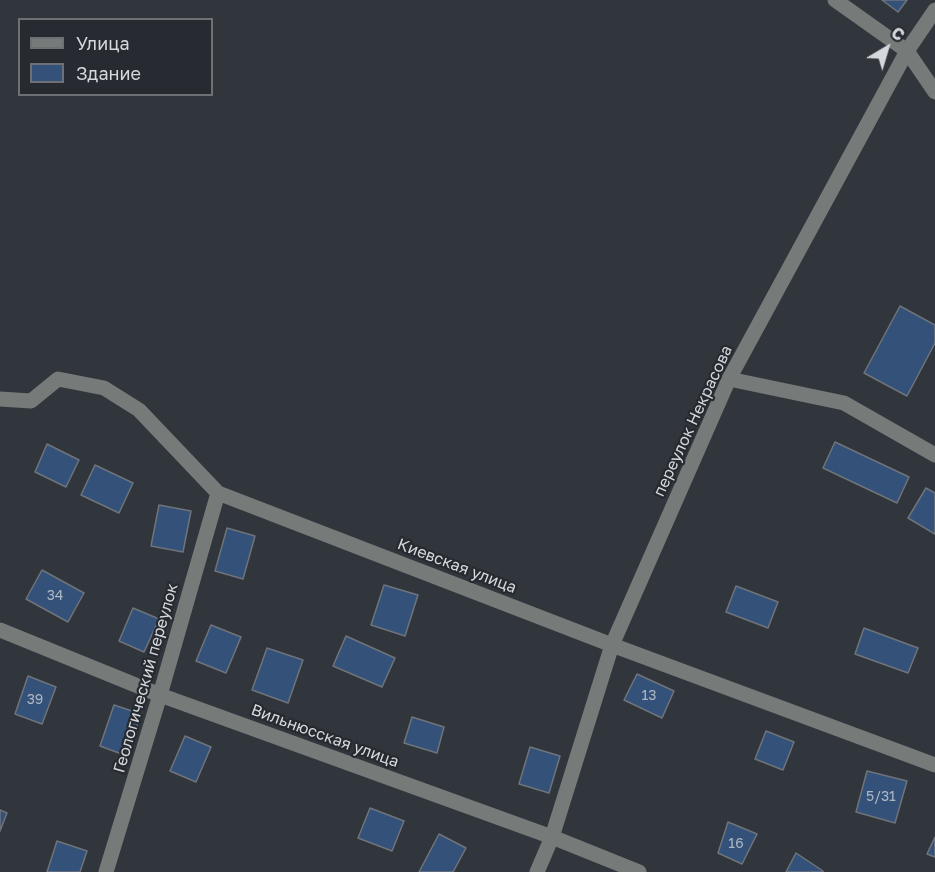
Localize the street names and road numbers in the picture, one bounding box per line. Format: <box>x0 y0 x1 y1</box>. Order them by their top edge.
street label: переулок Некрасова <box>650 342 736 500</box>
street label: Киевская улица <box>395 534 519 598</box>
street label: Геологический переулок <box>110 581 182 775</box>
street label: Вильнюсская улица <box>248 700 402 772</box>

